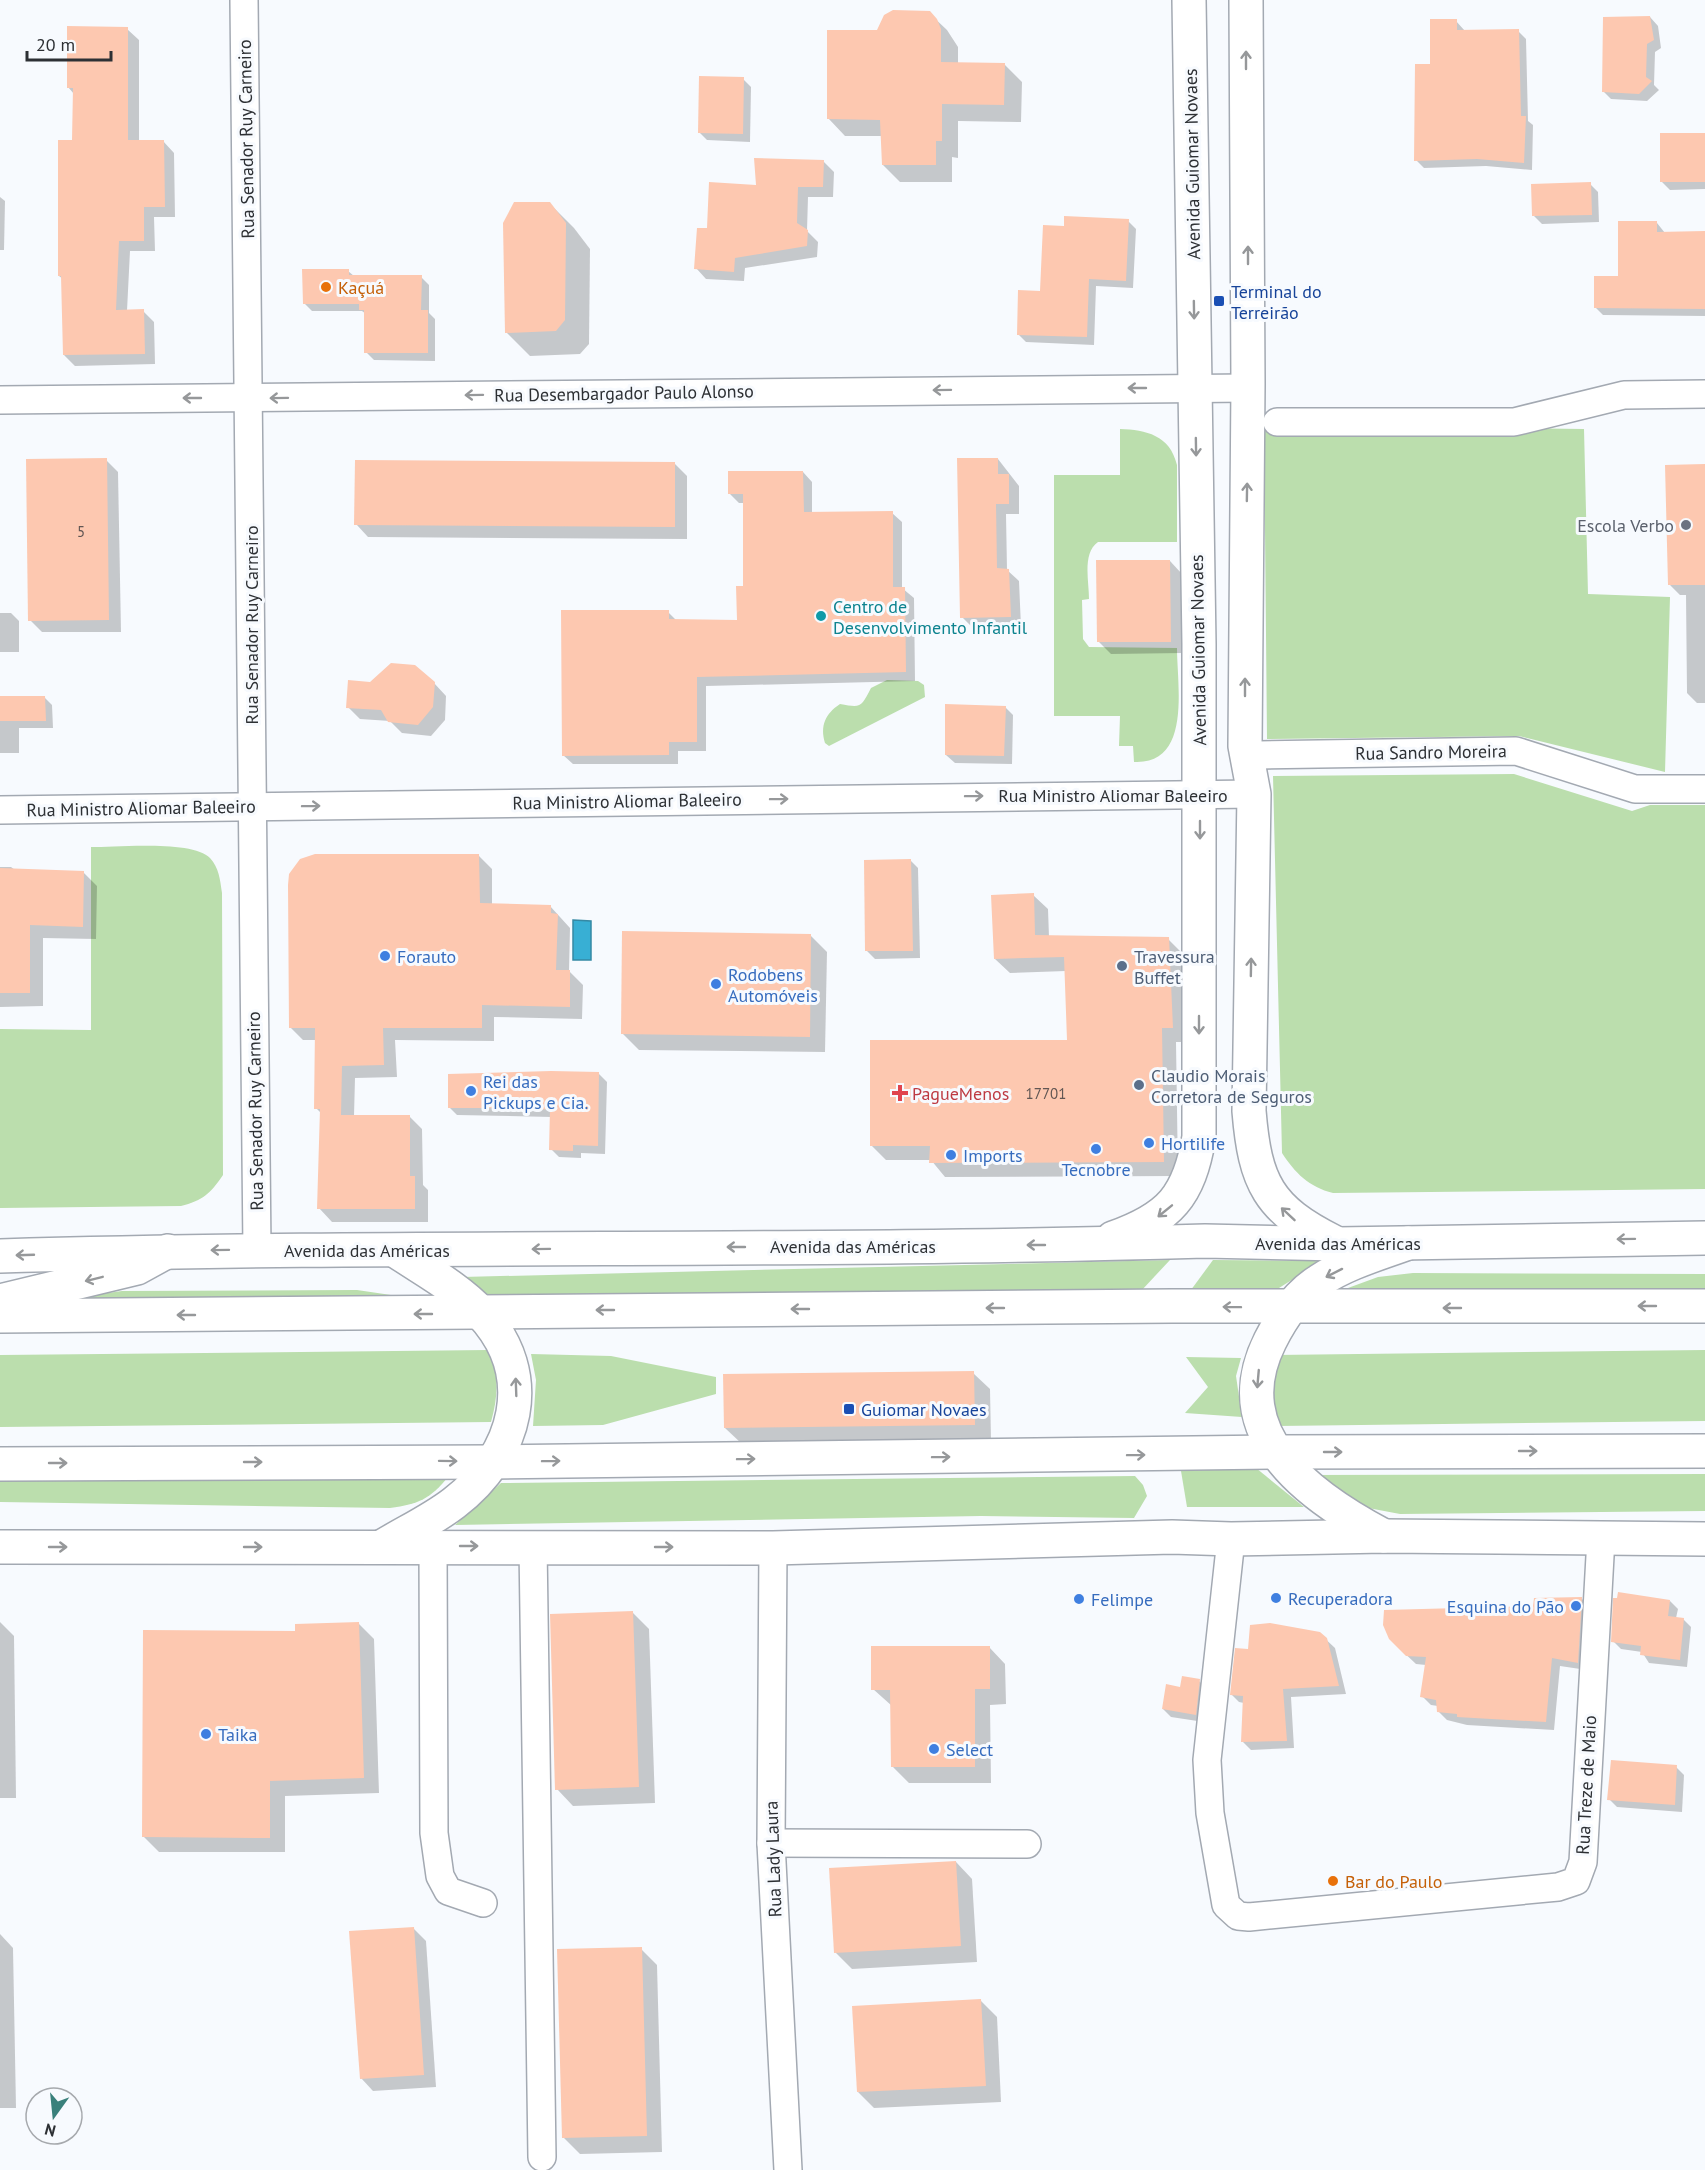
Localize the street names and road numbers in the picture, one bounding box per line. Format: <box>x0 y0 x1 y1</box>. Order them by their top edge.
street label: Rua Senador Ruy Carneiro <box>233 39 259 239</box>
street label: Avenida Guiomar Novaes <box>1179 68 1205 260</box>
street label: Rua Desembargador Paulo Alonso <box>494 379 754 407</box>
street label: Rua Senador Ruy Carneiro <box>240 525 263 725</box>
street label: Avenida Guiomar Novaes <box>1185 554 1211 746</box>
street label: Rua Sandro Moreira <box>1355 739 1507 765</box>
street label: Rua Ministro Aliomar Baleeiro <box>998 784 1228 807</box>
street label: Rua Ministro Aliomar Baleeiro <box>512 787 742 815</box>
street label: Rua Ministro Aliomar Baleeiro <box>26 794 256 822</box>
street label: Rua Senador Ruy Carneiro <box>242 1011 268 1211</box>
street label: Avenida das Américas <box>1255 1232 1421 1255</box>
street label: Avenida das Américas <box>770 1235 936 1258</box>
street label: Avenida das Américas <box>284 1239 450 1262</box>
street label: Rua Treze de Maio <box>1571 1715 1601 1855</box>
street label: Rua Lady Laura <box>759 1800 787 1918</box>

